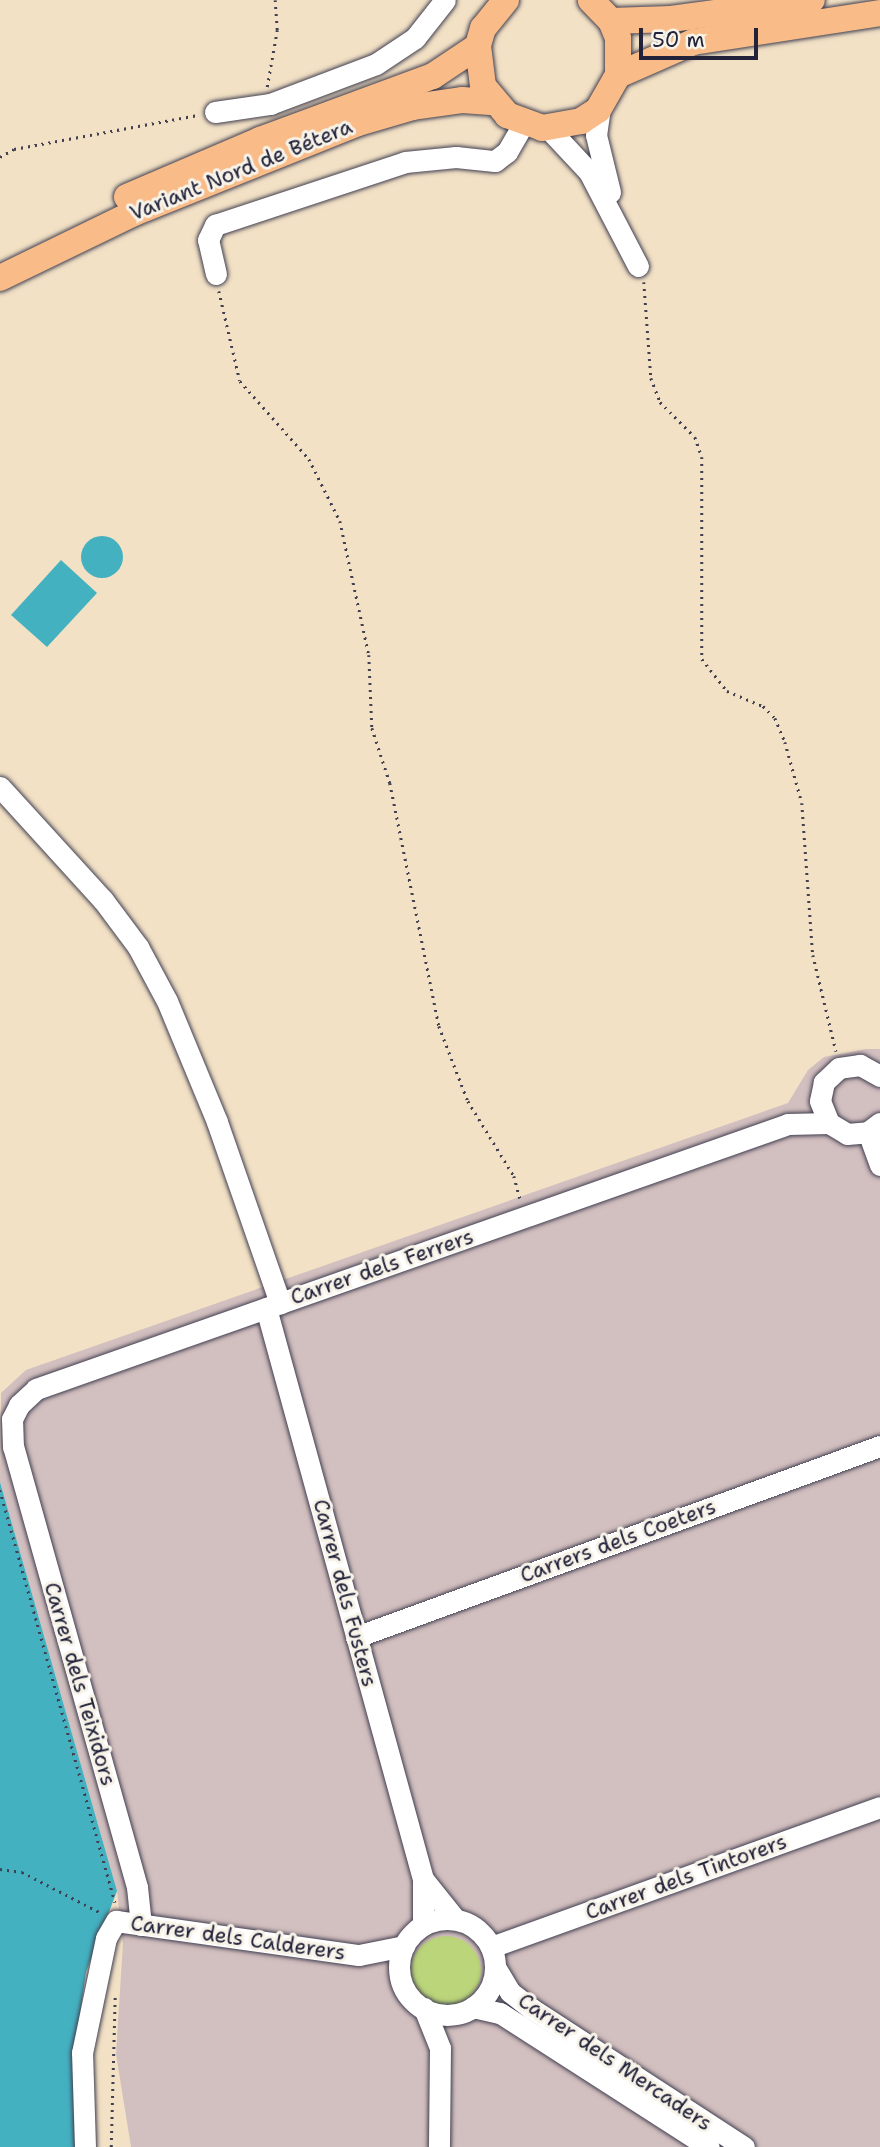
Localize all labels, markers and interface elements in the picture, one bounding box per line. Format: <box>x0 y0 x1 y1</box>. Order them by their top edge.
scale bar <box>642 14 761 58</box>
text: 50 m <box>652 26 705 54</box>
street label: Variant Nord de Bétera <box>126 114 356 226</box>
street label: Carrer dels Ferrers <box>287 1224 477 1310</box>
street label: Carrers dels Coeters <box>517 1494 719 1588</box>
street label: Carrer dels Fusters <box>308 1496 382 1690</box>
street label: Carrer dels Teixidors <box>39 1579 121 1789</box>
street label: Carrer dels Tintorers <box>582 1829 790 1925</box>
street label: Carrer dels Calderers <box>129 1910 347 1966</box>
street label: Carrer dels Mercaders <box>513 1988 717 2136</box>

